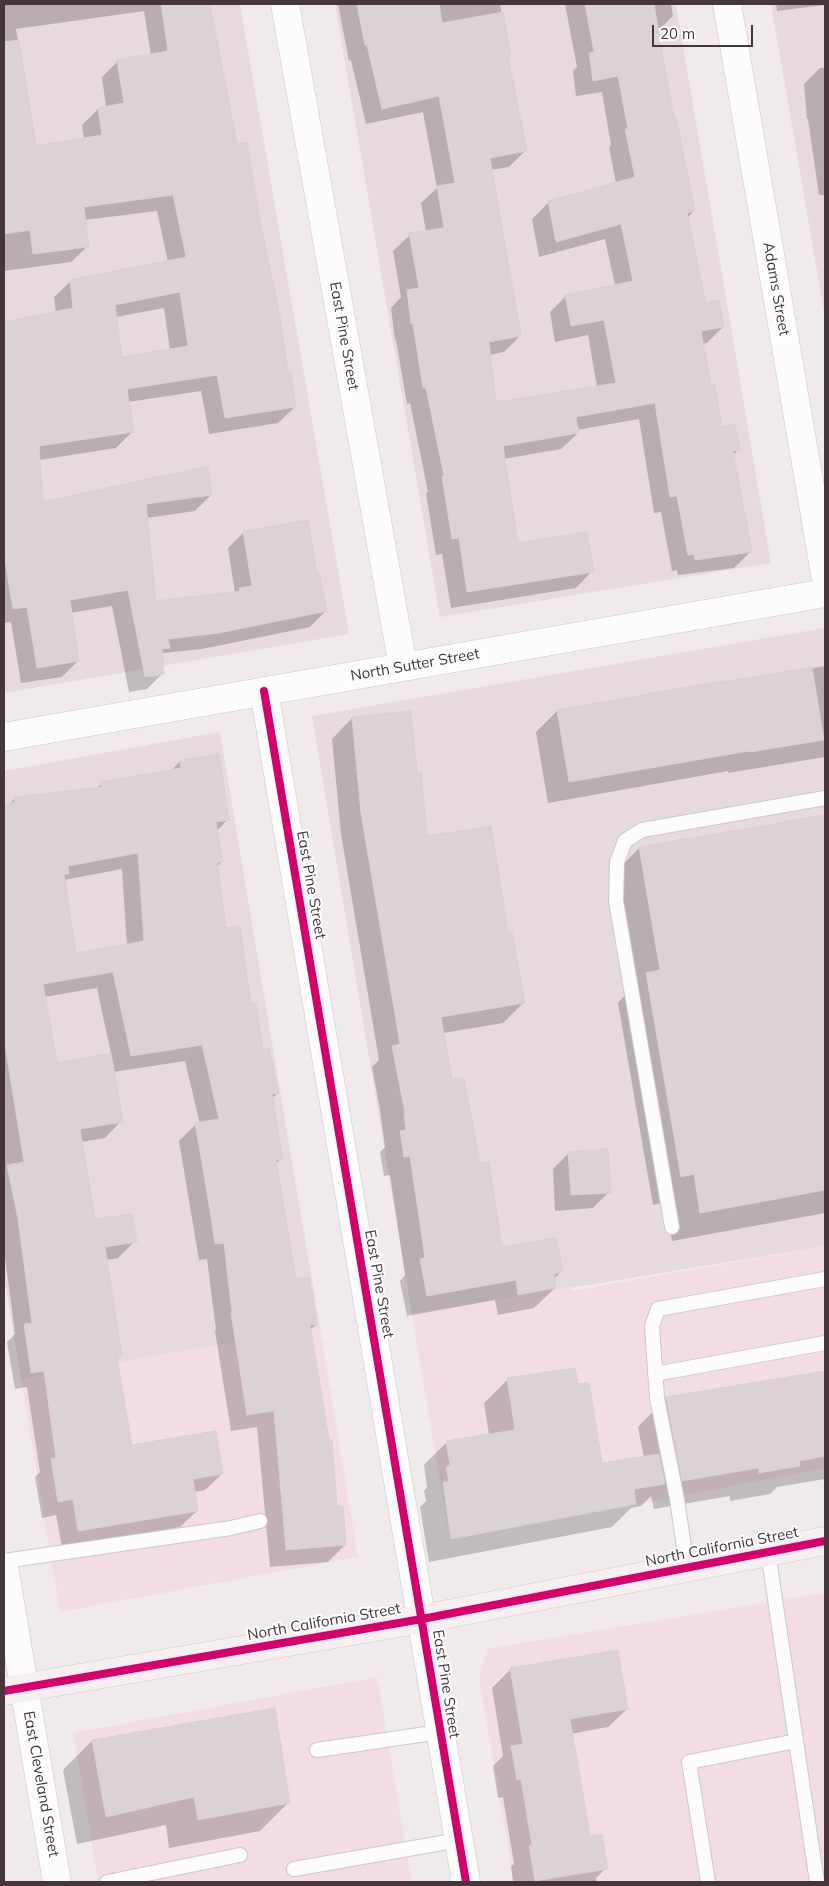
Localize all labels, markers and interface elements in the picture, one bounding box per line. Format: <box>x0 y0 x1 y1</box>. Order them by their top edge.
scale bar <box>654 15 755 47</box>
text: 20 m <box>660 24 695 43</box>
street label: Adams Street <box>759 241 793 337</box>
street label: East Pine Street <box>326 280 362 392</box>
street label: North Sutter Street <box>349 645 481 685</box>
street label: East Pine Street <box>293 829 329 941</box>
street label: East Pine Street <box>361 1228 397 1340</box>
street label: North California Street <box>644 1523 800 1571</box>
street label: North California Street <box>246 1600 402 1644</box>
street label: East Pine Street <box>429 1628 463 1740</box>
street label: East Cleveland Street <box>19 1710 63 1858</box>

